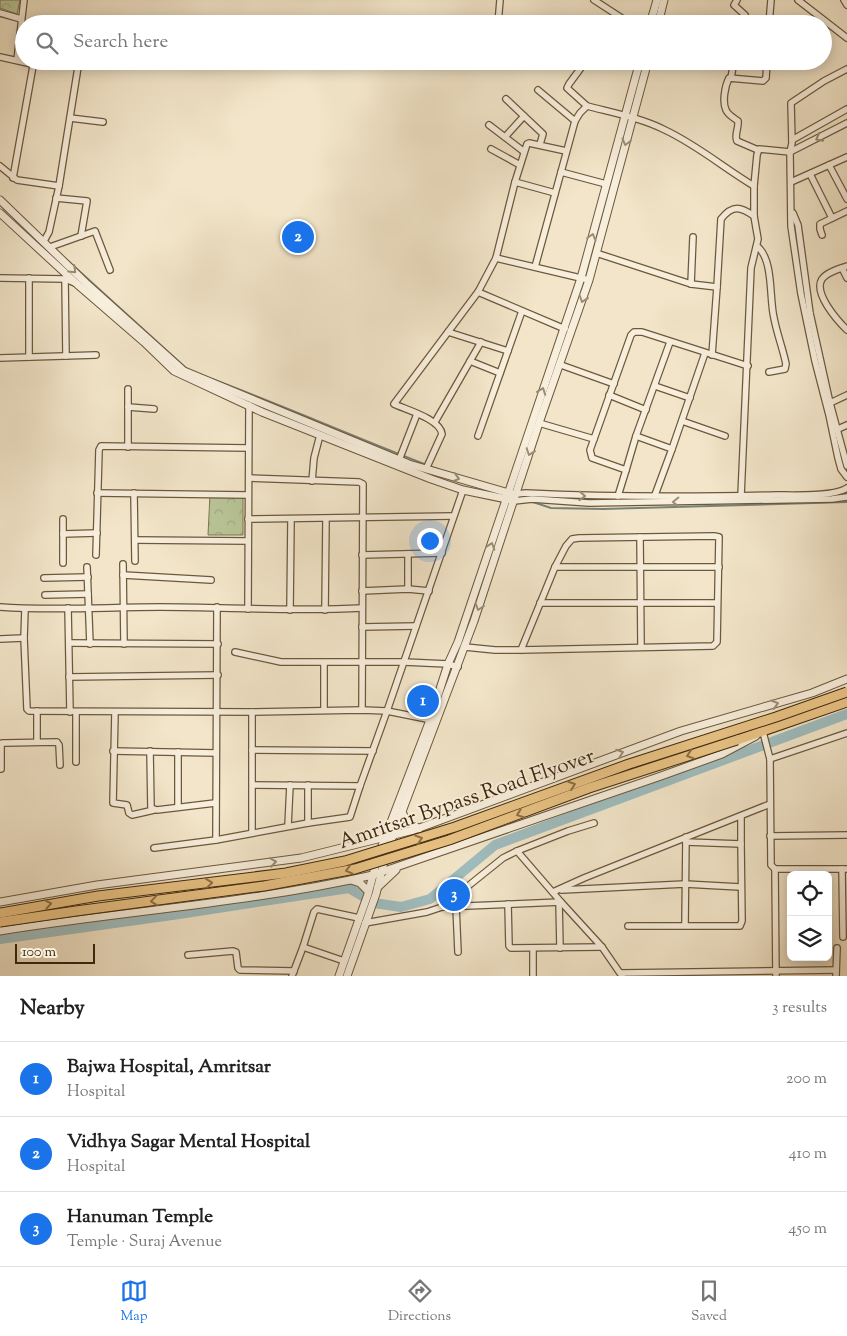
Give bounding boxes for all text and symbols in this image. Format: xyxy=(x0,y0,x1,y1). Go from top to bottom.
search box xyxy=(15,15,832,70)
icon: search xyxy=(33,29,61,57)
text: Search here xyxy=(73,29,168,56)
one-way arrow xyxy=(815,132,824,142)
one-way arrow xyxy=(621,137,631,146)
pin: 2 xyxy=(282,218,314,256)
one-way arrow xyxy=(586,232,597,241)
one-way arrow xyxy=(67,264,76,273)
one-way arrow xyxy=(579,294,589,303)
one-way arrow xyxy=(536,388,546,396)
one-way arrow xyxy=(525,448,535,456)
one-way arrow xyxy=(452,472,460,483)
one-way arrow xyxy=(578,490,586,501)
one-way arrow xyxy=(672,497,680,507)
your location xyxy=(417,528,443,554)
one-way arrow xyxy=(485,542,495,550)
one-way arrow xyxy=(475,602,485,610)
pin: 1 xyxy=(407,682,439,720)
one-way arrow xyxy=(770,699,778,709)
street label: Amritsar Bypass Road Flyover xyxy=(335,742,599,858)
one-way arrow xyxy=(615,749,624,759)
one-way arrow xyxy=(686,749,695,759)
one-way arrow xyxy=(567,780,576,790)
one-way arrow xyxy=(516,808,525,818)
one-way arrow xyxy=(414,835,423,845)
one-way arrow xyxy=(270,857,278,868)
one-way arrow xyxy=(345,864,354,875)
map controls xyxy=(787,871,832,961)
button: locate xyxy=(787,871,832,916)
pin: 3 xyxy=(438,876,470,914)
one-way arrow xyxy=(205,878,213,889)
one-way arrow xyxy=(150,895,158,906)
one-way arrow xyxy=(44,900,52,910)
button: layers xyxy=(787,916,832,961)
scale bar xyxy=(15,941,95,964)
text: 100 m xyxy=(22,943,56,963)
text: Nearby xyxy=(20,994,85,1024)
text: 3 results xyxy=(772,997,827,1020)
text: Bajwa Hospital, Amritsar xyxy=(67,1054,271,1081)
text: 1 xyxy=(33,1068,39,1091)
text: 200 m xyxy=(786,1068,827,1091)
text: Hospital xyxy=(67,1081,125,1104)
text: Vidhya Sagar Mental Hospital xyxy=(67,1129,310,1156)
text: 2 xyxy=(32,1143,40,1166)
text: 410 m xyxy=(789,1143,827,1166)
text: Hospital xyxy=(67,1156,125,1179)
text: Hanuman Temple xyxy=(67,1204,213,1231)
text: 3 xyxy=(33,1218,39,1241)
text: 450 m xyxy=(788,1218,827,1241)
text: Temple · Suraj Avenue xyxy=(67,1231,222,1254)
tab: Map xyxy=(120,1277,148,1327)
tab: Directions xyxy=(388,1277,451,1327)
tab: Saved xyxy=(691,1277,727,1327)

